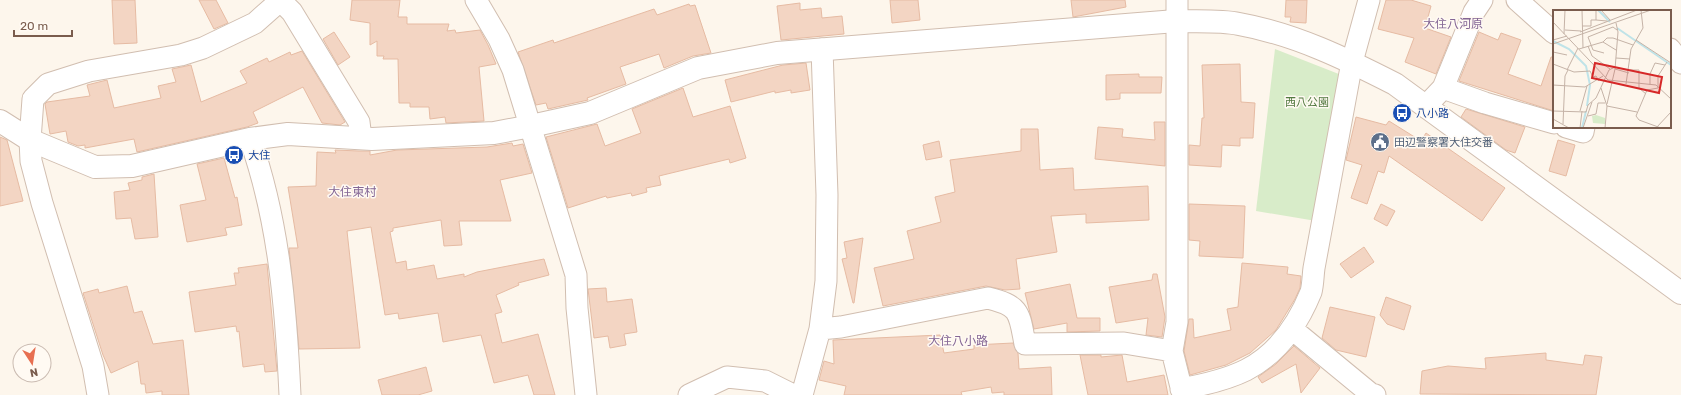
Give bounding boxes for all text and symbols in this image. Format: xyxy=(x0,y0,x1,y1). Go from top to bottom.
inset map xyxy=(1553,10,1671,128)
scale bar xyxy=(14,12,72,38)
district label: 大住八河原 xyxy=(1423,17,1483,31)
text: 20 m xyxy=(20,19,48,33)
park label: 西八公園 xyxy=(1285,96,1329,109)
bus stop icon: 八小路 xyxy=(1391,102,1413,124)
place label: 八小路 xyxy=(1416,107,1449,120)
public building icon: 田辺警察署大住交番 xyxy=(1369,131,1391,153)
place label: 田辺警察署大住交番 xyxy=(1394,136,1493,149)
bus stop icon: 大住 xyxy=(223,144,245,166)
place label: 大住 xyxy=(248,149,270,162)
district label: 大住東村 xyxy=(328,185,377,199)
district label: 大住八小路 xyxy=(928,334,988,348)
north arrow xyxy=(12,343,52,383)
text: N xyxy=(29,365,39,379)

